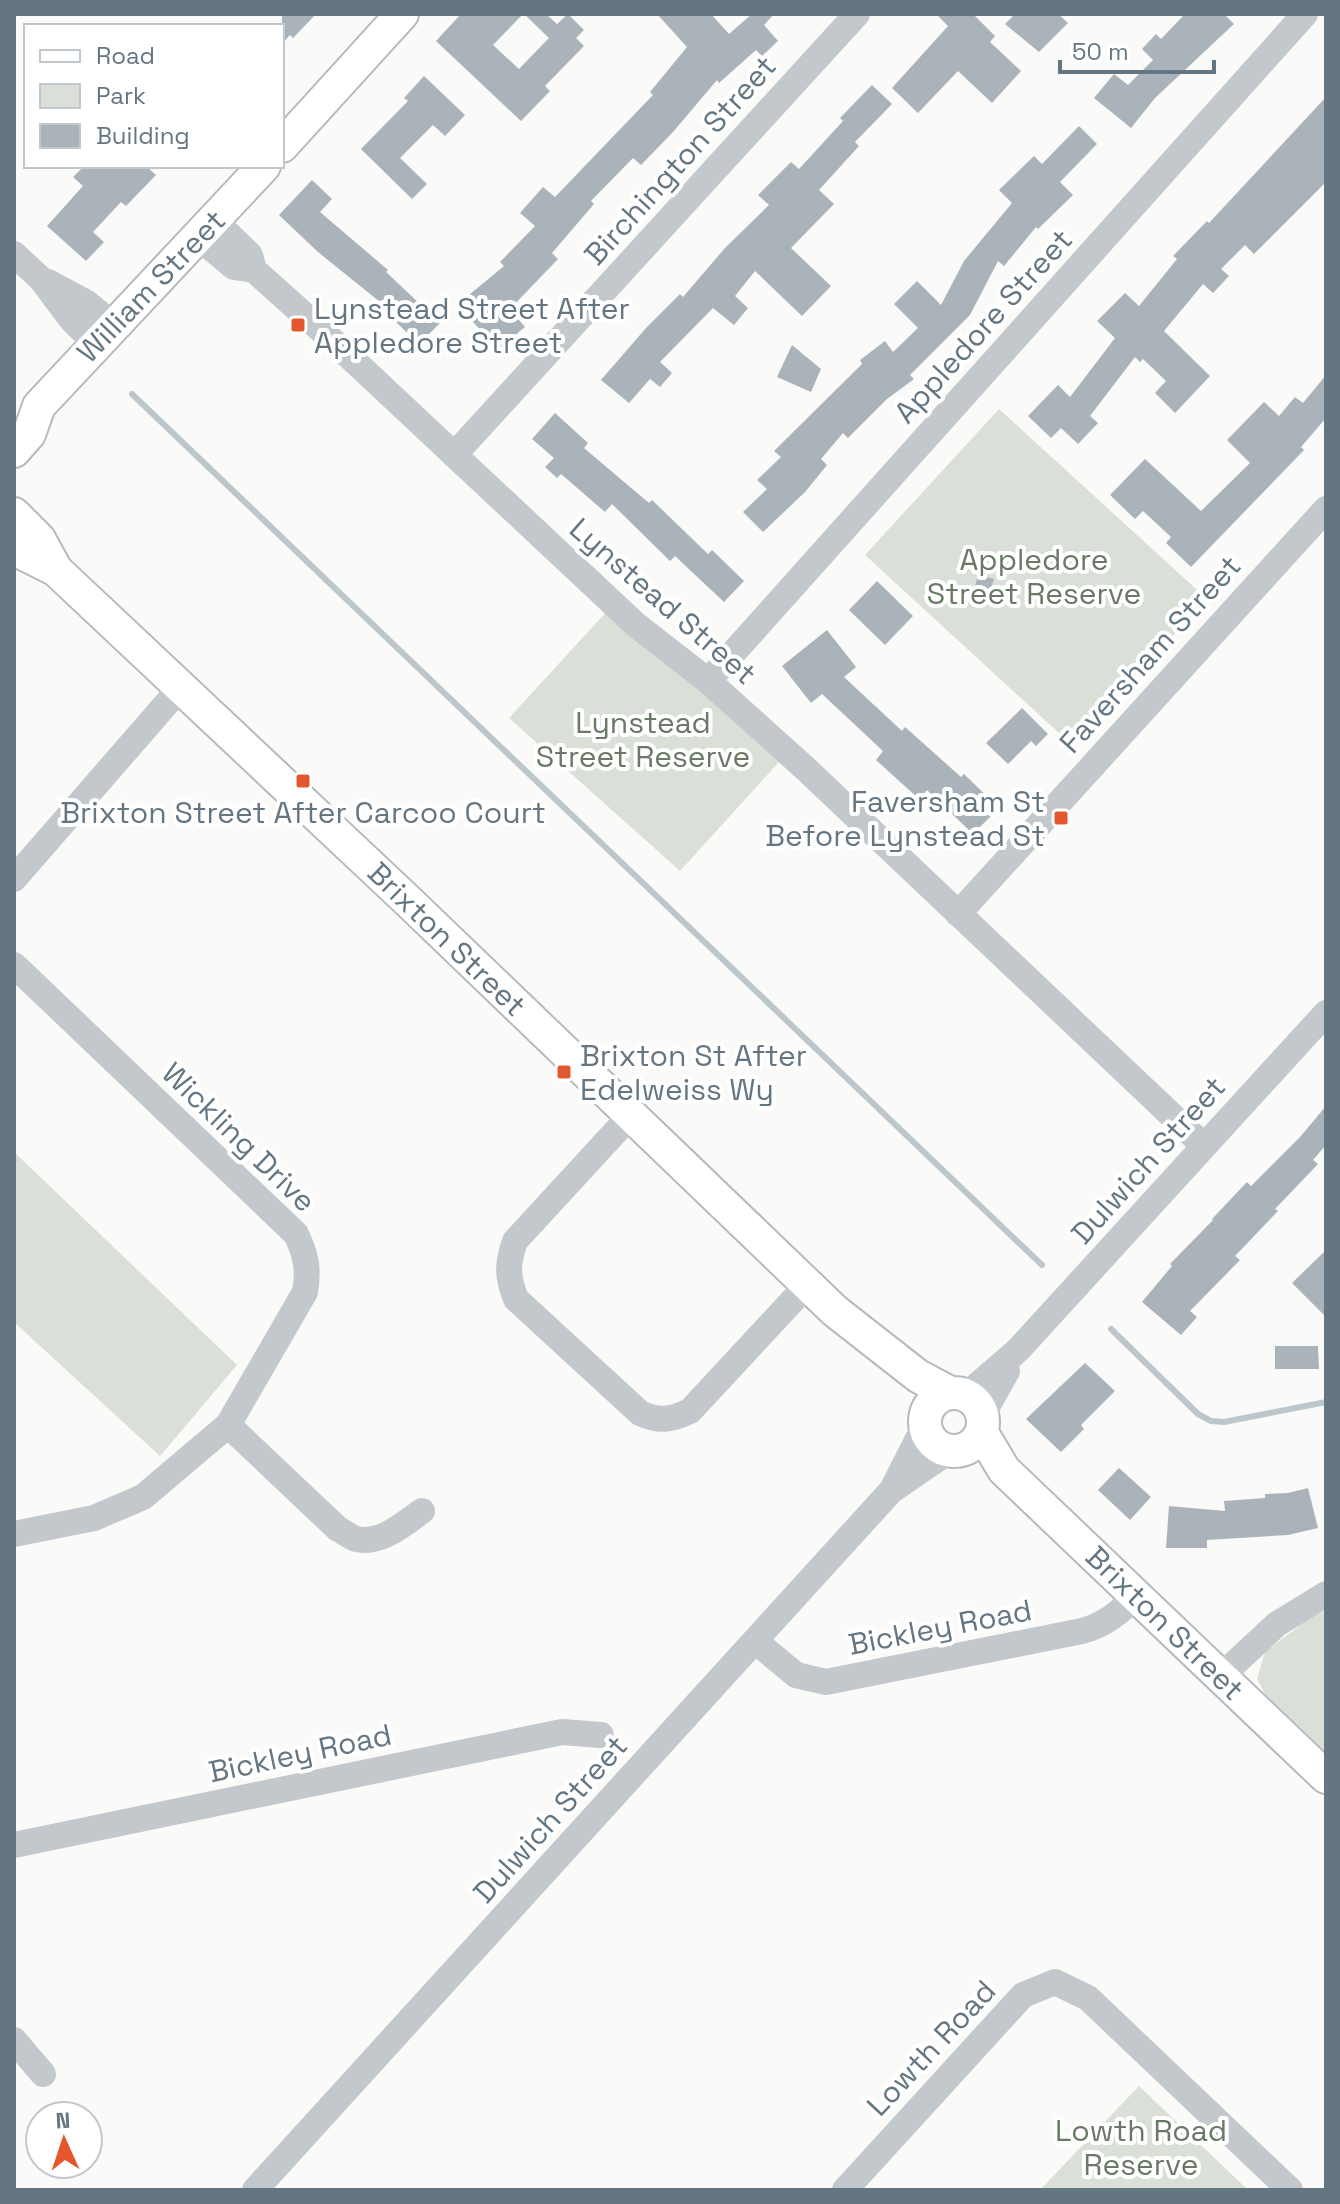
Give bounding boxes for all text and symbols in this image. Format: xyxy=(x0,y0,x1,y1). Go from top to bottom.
legend xyxy=(24,24,284,168)
scale bar xyxy=(1060,24,1214,74)
text: 50 m xyxy=(1072,36,1129,67)
text: Road xyxy=(96,40,155,71)
street label: Birchington Street xyxy=(576,47,784,273)
text: Park xyxy=(96,80,146,111)
text: Building xyxy=(96,120,190,151)
street label: William Street xyxy=(68,201,234,371)
street label: Appledore Street xyxy=(885,221,1081,431)
place label: Lynstead Street After Appledore Street xyxy=(314,289,630,362)
marker: Lynstead Street After Appledore Street xyxy=(289,316,307,334)
street label: Lynstead Street xyxy=(562,509,764,693)
park label: Appledore Street Reserve xyxy=(927,540,1141,613)
street label: Faversham Street xyxy=(1051,547,1249,761)
park label: Lynstead Street Reserve xyxy=(536,703,750,776)
marker: Brixton Street After Carcoo Court xyxy=(294,772,312,790)
place label: Faversham St Before Lynstead St xyxy=(765,782,1045,855)
place label: Brixton Street After Carcoo Court xyxy=(60,793,546,832)
marker: Faversham St Before Lynstead St xyxy=(1052,809,1070,827)
street label: Brixton Street xyxy=(359,853,535,1025)
place label: Brixton St After Edelweiss Wy xyxy=(580,1036,807,1109)
street label: Wickling Drive xyxy=(154,1054,324,1220)
marker: Brixton St After Edelweiss Wy xyxy=(555,1063,573,1081)
street label: Dulwich Street xyxy=(1062,1068,1234,1252)
street label: Brixton Street xyxy=(1077,1537,1253,1709)
street label: Bickley Road xyxy=(845,1590,1035,1664)
street label: Bickley Road xyxy=(205,1715,395,1791)
street label: Dulwich Street xyxy=(464,1727,636,1911)
street label: Lowth Road xyxy=(858,1972,1004,2124)
north arrow xyxy=(24,2100,104,2180)
text: N xyxy=(55,2106,71,2134)
park label: Lowth Road Reserve xyxy=(1055,2111,1227,2184)

